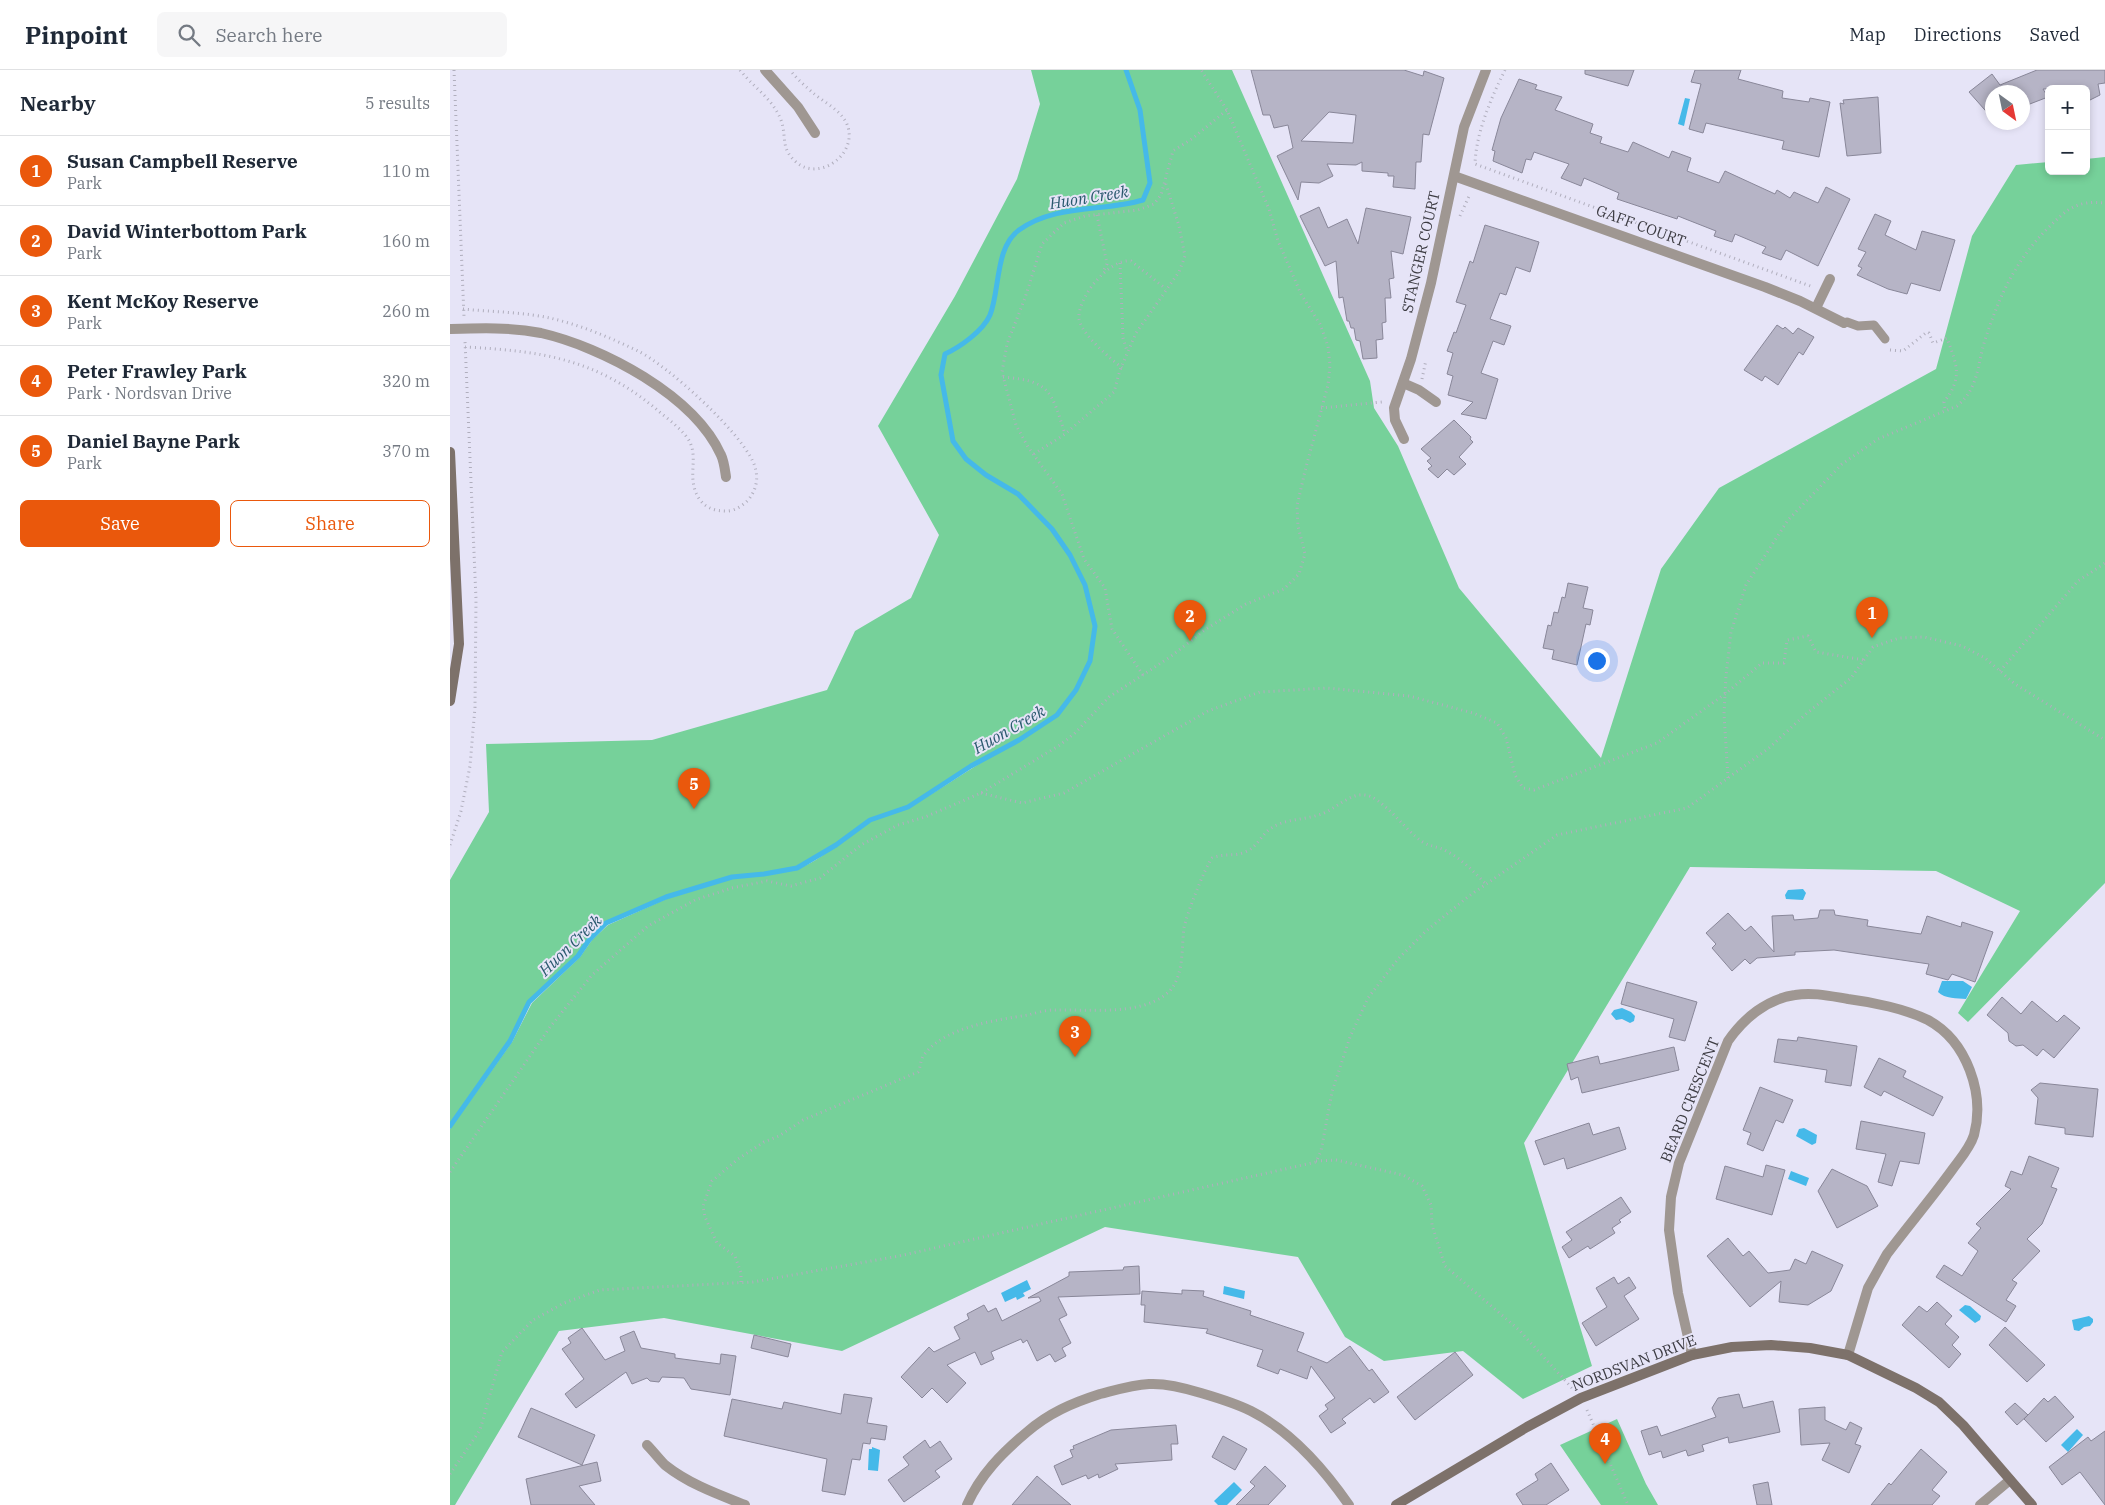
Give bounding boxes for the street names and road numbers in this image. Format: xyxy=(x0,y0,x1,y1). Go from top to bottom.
street label: STANGER COURT xyxy=(1397,189,1444,315)
street label: GAFF COURT xyxy=(1594,201,1689,251)
street label: BEARD CRESCENT xyxy=(1656,1034,1723,1165)
street label: NORDSVAN DRIVE xyxy=(1569,1330,1699,1395)

